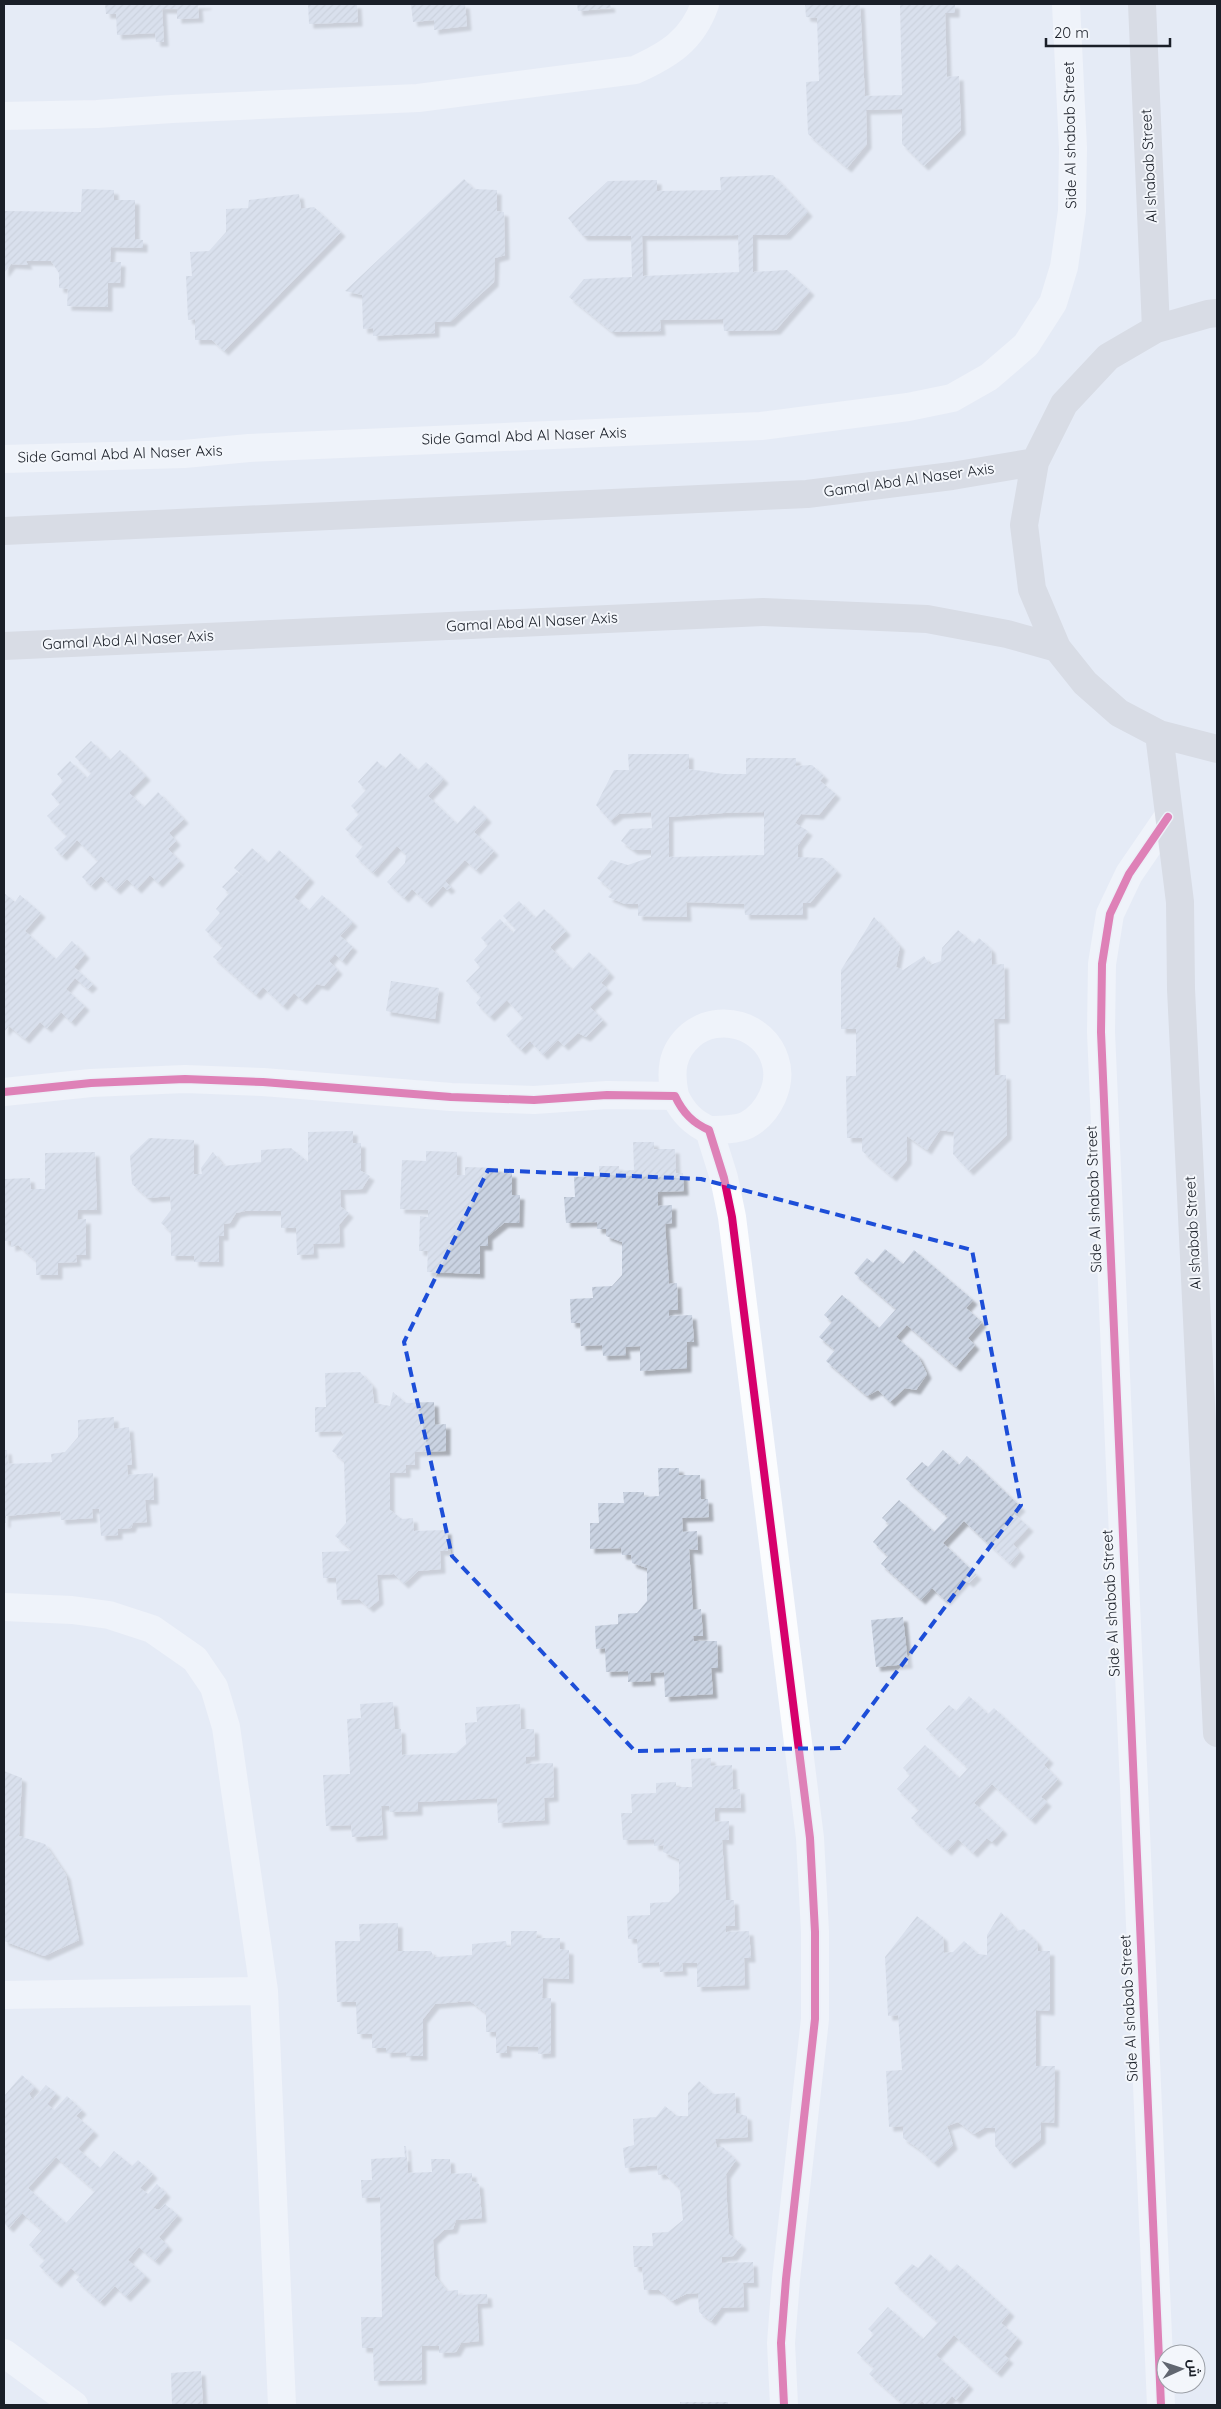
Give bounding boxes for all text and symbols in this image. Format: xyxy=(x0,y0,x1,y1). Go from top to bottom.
scale bar xyxy=(1046,15,1170,47)
text: 20 m xyxy=(1054,23,1089,42)
street label: Side Al shabab Street xyxy=(1059,61,1080,209)
street label: Al shabab Street xyxy=(1136,108,1161,224)
street label: Side Gamal Abd Al Naser Axis xyxy=(421,422,627,449)
street label: Side Gamal Abd Al Naser Axis xyxy=(17,440,223,467)
street label: Gamal Abd Al Naser Axis xyxy=(823,458,995,501)
street label: Gamal Abd Al Naser Axis xyxy=(446,608,618,635)
street label: Gamal Abd Al Naser Axis xyxy=(42,626,214,653)
street label: Side Al shabab Street xyxy=(1081,1125,1106,1273)
street label: Al shabab Street xyxy=(1180,1175,1205,1291)
street label: Side Al shabab Street xyxy=(1097,1529,1124,1677)
street label: Side Al shabab Street xyxy=(1115,1934,1142,2082)
north arrow xyxy=(1156,2344,1206,2394)
text: ش xyxy=(1185,2359,1203,2378)

